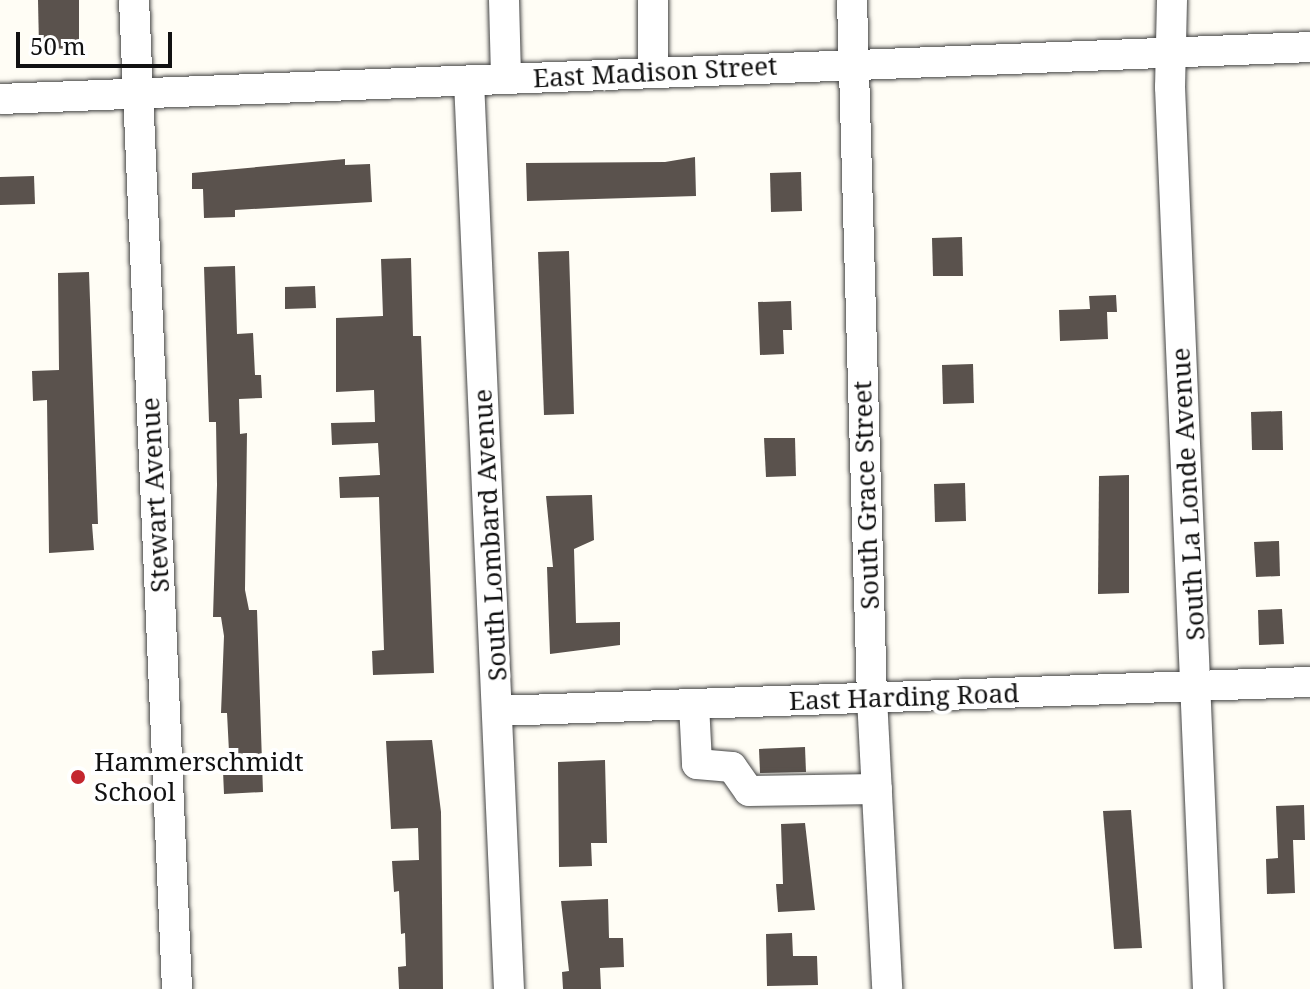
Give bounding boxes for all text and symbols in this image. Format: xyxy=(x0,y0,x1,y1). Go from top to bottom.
scale bar xyxy=(20,16,176,66)
text: 50 m xyxy=(30,29,86,62)
street label: East Madison Street xyxy=(532,50,778,94)
street label: South La Londe Avenue xyxy=(1165,347,1211,641)
street label: South Grace Street xyxy=(846,380,886,610)
street label: South Lombard Avenue xyxy=(467,388,513,682)
street label: Stewart Avenue xyxy=(134,397,176,593)
street label: East Harding Road xyxy=(788,677,1020,717)
place label: Hammerschmidt School xyxy=(94,746,304,808)
marker: Hammerschmidt School xyxy=(69,768,87,786)

